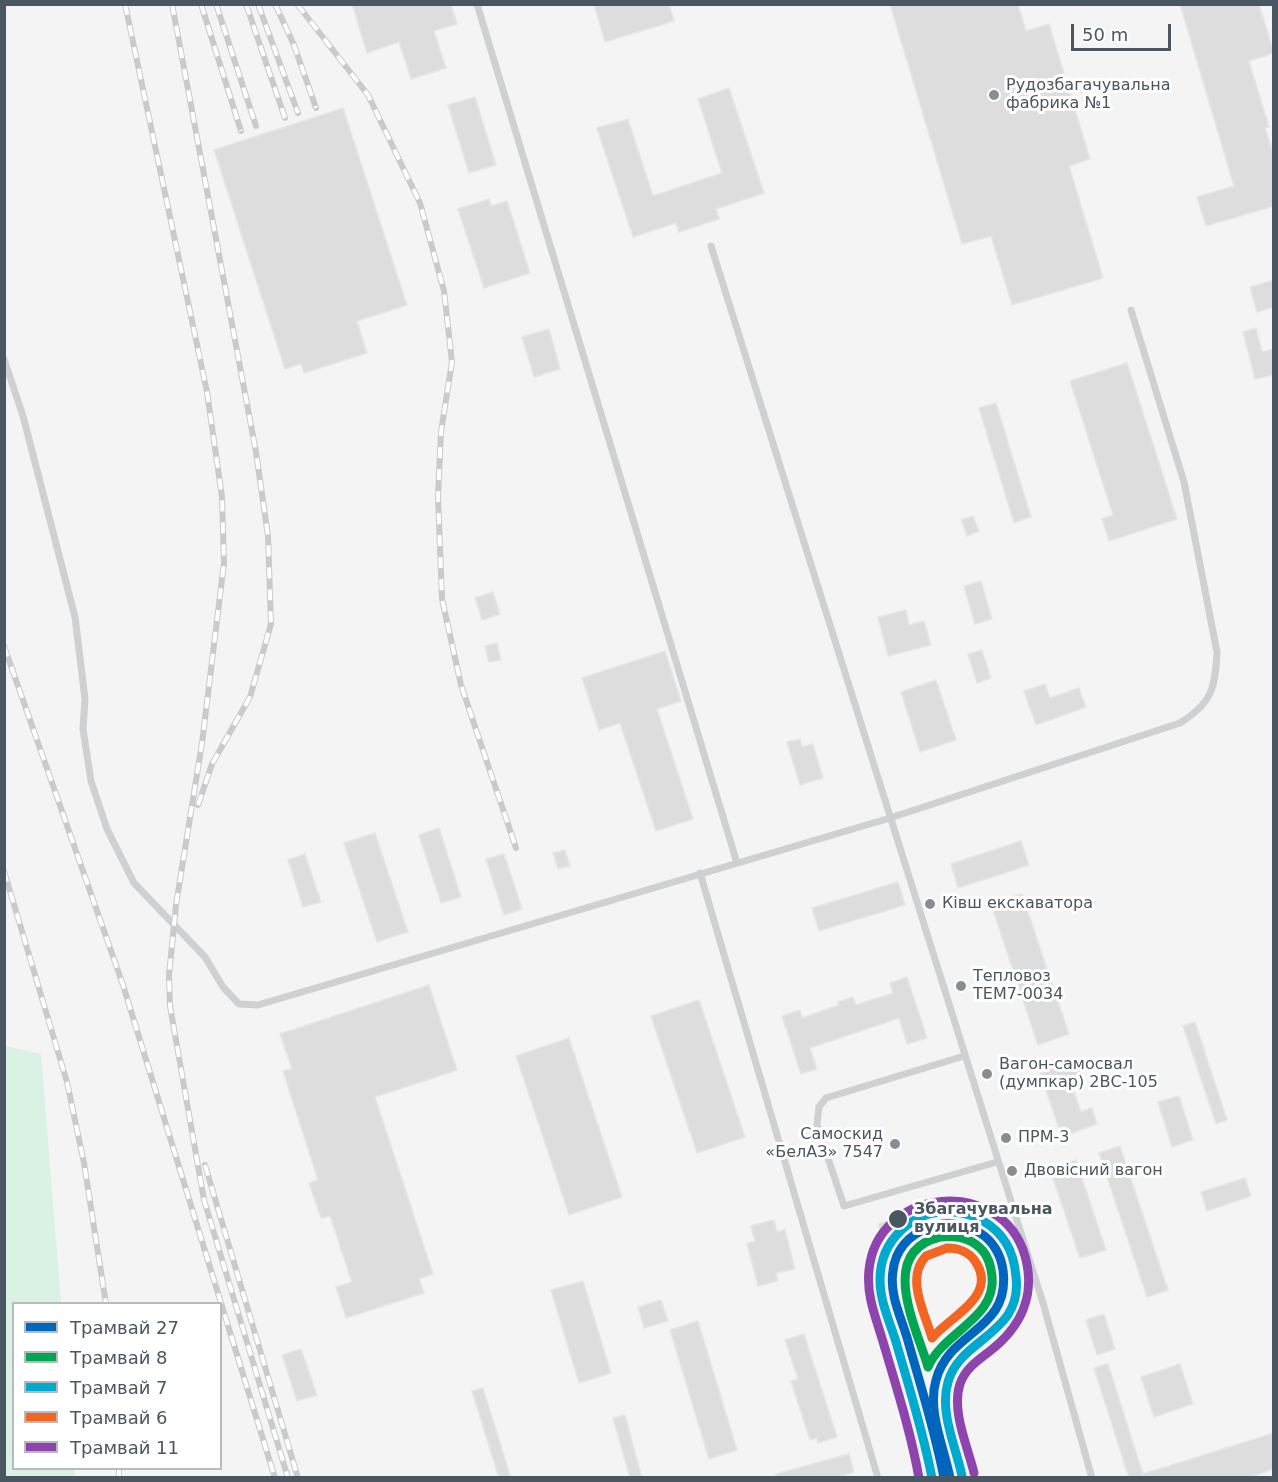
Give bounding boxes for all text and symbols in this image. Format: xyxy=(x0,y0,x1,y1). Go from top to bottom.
scale bar xyxy=(1074,12,1174,50)
text: 50 m xyxy=(1082,24,1128,45)
place label: Рудозбагачувальна фабрика №1 xyxy=(1006,76,1170,114)
marker: Рудозбагачувальна фабрика №1 xyxy=(987,88,1001,102)
place label: Ківш екскаватора xyxy=(942,894,1093,914)
marker: Ківш екскаватора xyxy=(923,897,937,911)
place label: Тепловоз ТЕМ7-0034 xyxy=(973,967,1063,1005)
marker: Тепловоз ТЕМ7-0034 xyxy=(954,979,968,993)
place label: Вагон-самосвал (думпкар) 2ВС-105 xyxy=(999,1055,1158,1093)
marker: Вагон-самосвал (думпкар) 2ВС-105 xyxy=(980,1067,994,1081)
place label: Самоскид «БелАЗ» 7547 xyxy=(765,1125,883,1163)
place label: ПРМ-3 xyxy=(1018,1128,1069,1148)
marker: ПРМ-3 xyxy=(999,1131,1013,1145)
marker: Самоскид «БелАЗ» 7547 xyxy=(888,1137,902,1151)
place label: Двовісний вагон xyxy=(1024,1161,1163,1181)
marker: Двовісний вагон xyxy=(1005,1164,1019,1178)
place label: Збагачувальна вулиця xyxy=(914,1200,1053,1238)
marker: Збагачувальна вулиця xyxy=(887,1208,909,1230)
legend xyxy=(12,1302,222,1470)
text: Трамвай 27 xyxy=(70,1317,179,1338)
text: Трамвай 8 xyxy=(70,1347,168,1368)
text: Трамвай 7 xyxy=(70,1377,168,1398)
text: Трамвай 6 xyxy=(70,1407,168,1428)
text: Трамвай 11 xyxy=(70,1437,179,1458)

